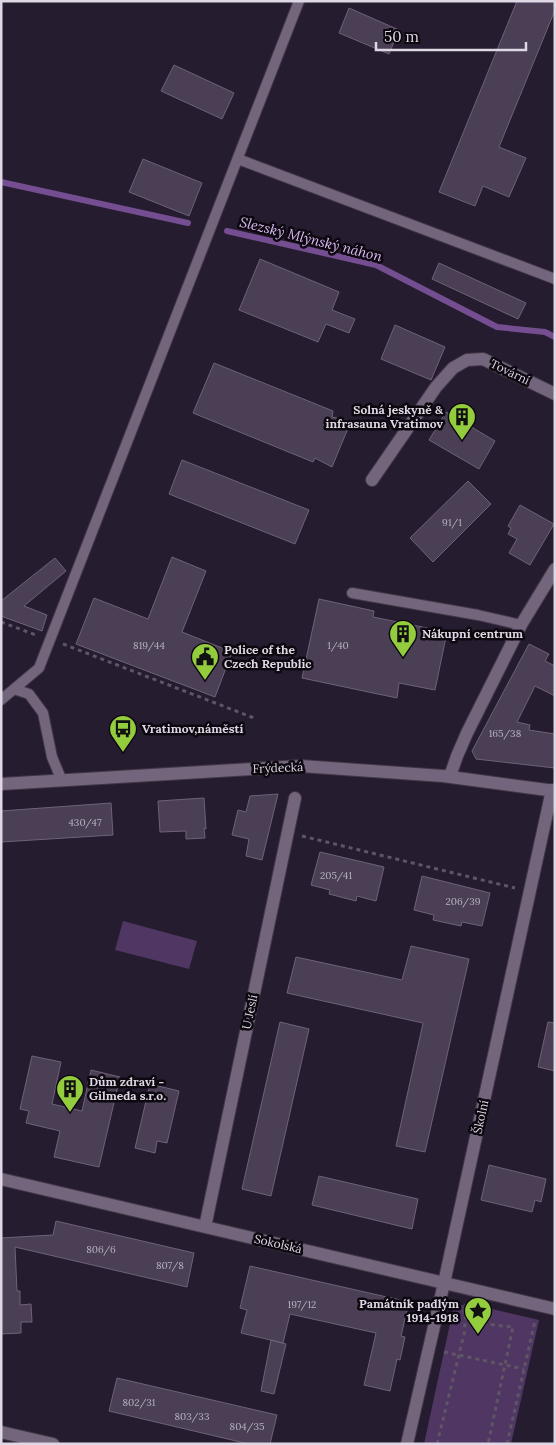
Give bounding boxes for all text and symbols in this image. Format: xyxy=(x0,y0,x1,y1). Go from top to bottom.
scale bar xyxy=(376,20,526,52)
text: 50 m xyxy=(384,27,419,46)
water label: Slezský Mlýnský náhon xyxy=(238,213,385,266)
street label: Tovární xyxy=(488,356,532,388)
place label: Solná jeskyně & infrasauna Vratimov xyxy=(326,402,444,431)
building icon: Solná jeskyně & infrasauna Vratimov xyxy=(447,402,477,441)
house number: 91/1 xyxy=(442,516,462,529)
building icon: Nákupní centrum xyxy=(388,619,418,658)
place label: Nákupní centrum xyxy=(422,626,523,641)
house number: 819/44 xyxy=(133,639,166,652)
house number: 1/40 xyxy=(327,639,349,652)
public building icon: Police of the Czech Republic xyxy=(190,642,220,681)
place label: Police of the Czech Republic xyxy=(224,642,312,671)
bus stop icon: Vratimov,náměstí xyxy=(108,714,138,753)
place label: Vratimov,náměstí xyxy=(142,721,244,736)
house number: 165/38 xyxy=(489,727,522,740)
street label: Frýdecká xyxy=(252,759,304,776)
house number: 430/47 xyxy=(68,816,102,829)
house number: 205/41 xyxy=(320,869,352,882)
house number: 206/39 xyxy=(445,895,481,908)
street label: U Jeslí xyxy=(239,993,261,1031)
building icon: Dům zdraví - Gilmeda s.r.o. xyxy=(55,1074,85,1113)
place label: Dům zdraví - Gilmeda s.r.o. xyxy=(89,1074,166,1103)
street label: Školní xyxy=(470,1099,491,1135)
street label: Sokolská xyxy=(253,1231,304,1256)
house number: 806/6 xyxy=(86,1243,116,1256)
house number: 807/8 xyxy=(156,1259,184,1272)
place label: Památník padlým 1914-1918 xyxy=(359,1296,459,1325)
place icon: Památník padlým 1914-1918 xyxy=(463,1296,493,1335)
house number: 197/12 xyxy=(288,1298,316,1311)
house number: 802/31 xyxy=(122,1396,156,1409)
house number: 803/33 xyxy=(174,1410,210,1423)
house number: 804/35 xyxy=(230,1420,264,1433)

